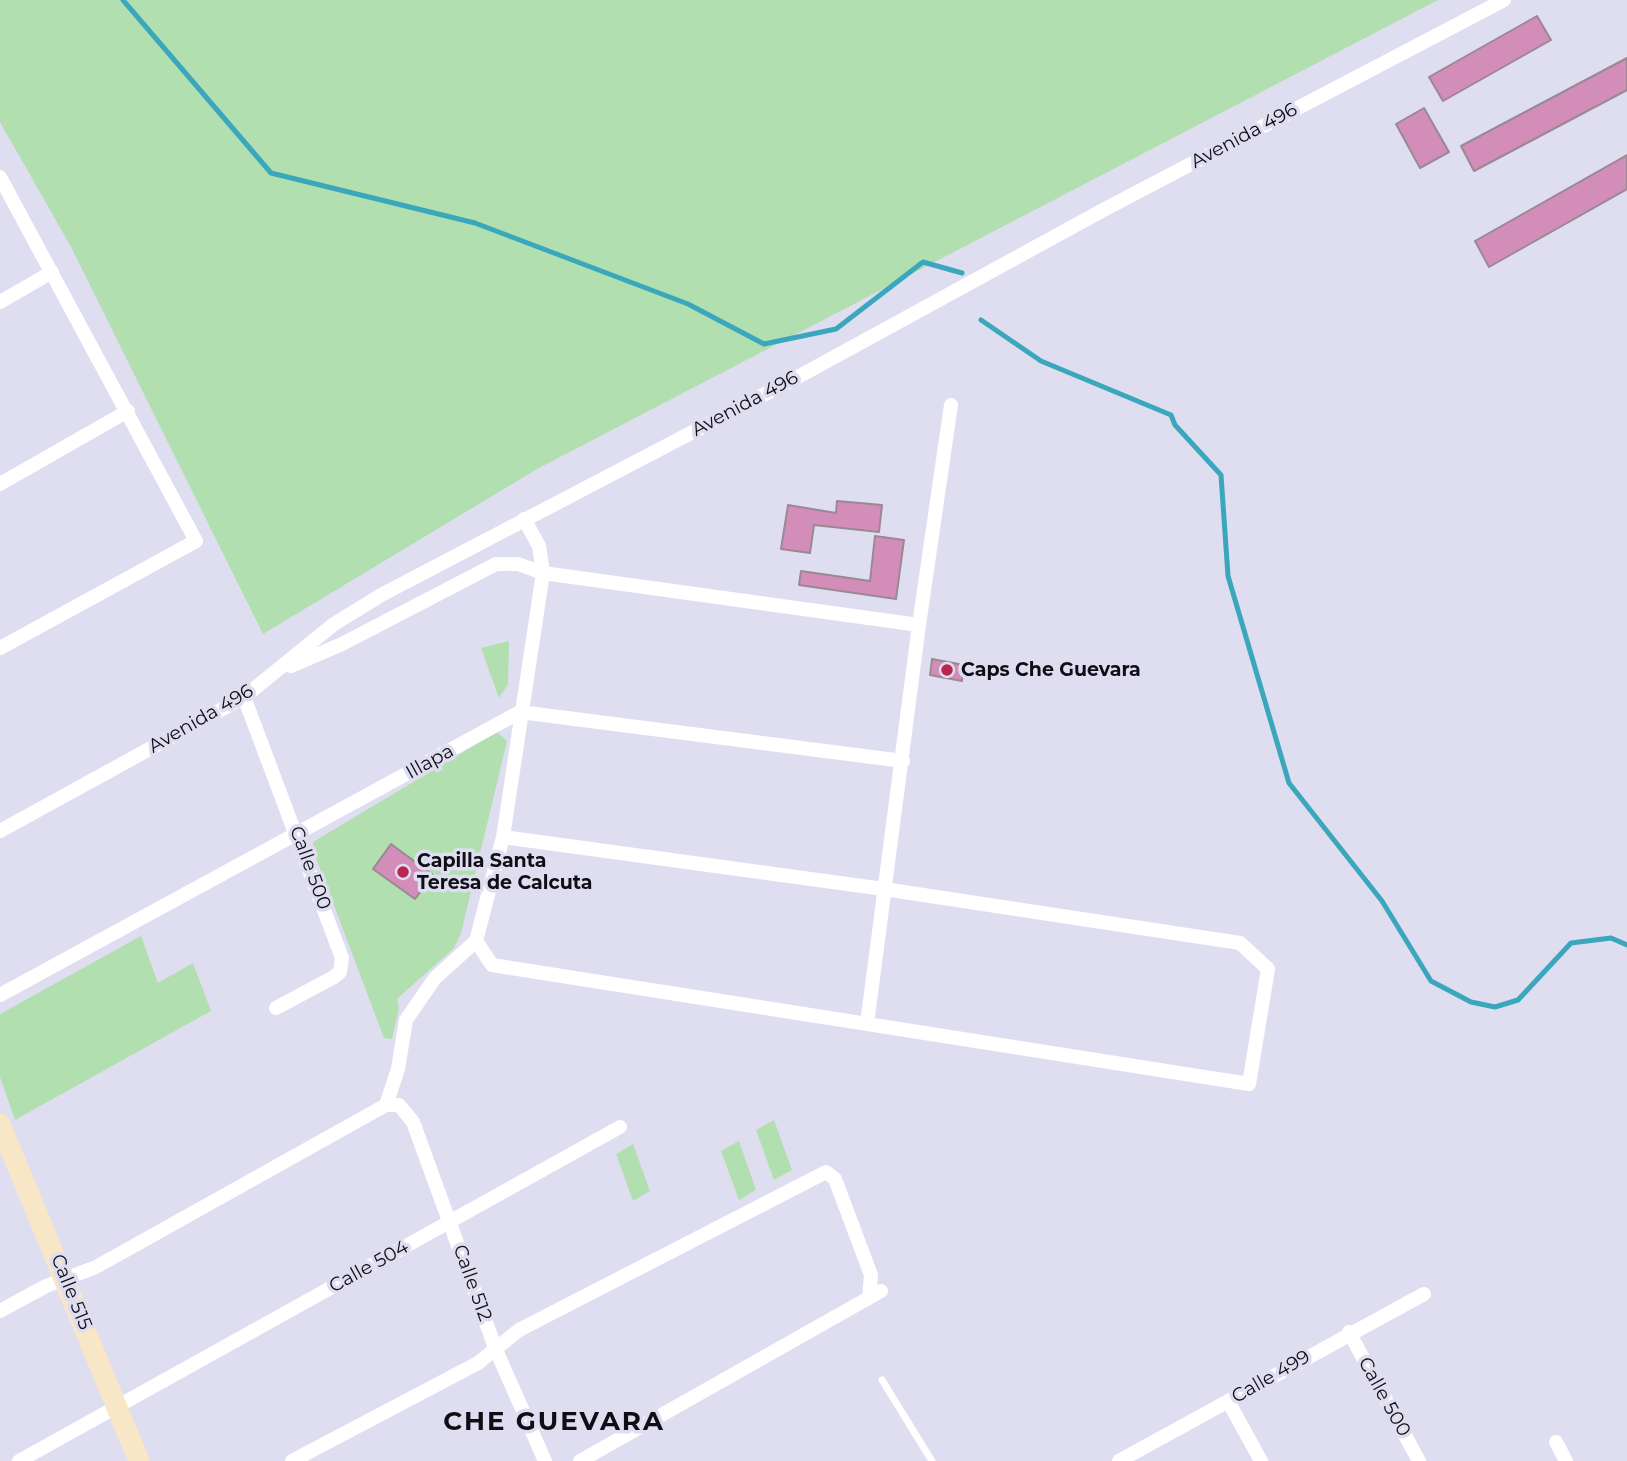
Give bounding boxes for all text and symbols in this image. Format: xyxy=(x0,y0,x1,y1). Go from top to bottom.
street label: Avenida 496 xyxy=(1187,98,1301,174)
street label: Avenida 496 xyxy=(688,366,802,442)
place label: Caps Che Guevara xyxy=(961,659,1141,681)
marker: Caps Che Guevara xyxy=(939,662,955,678)
street label: Avenida 496 xyxy=(145,680,257,758)
street label: Illapa xyxy=(402,740,458,784)
street label: Calle 500 xyxy=(284,823,336,913)
place label: Capilla Santa Teresa de Calcuta xyxy=(417,850,592,894)
marker: Capilla Santa Teresa de Calcuta xyxy=(395,864,411,880)
street label: Calle 504 xyxy=(325,1236,413,1298)
street label: Calle 512 xyxy=(448,1242,496,1324)
street label: Calle 515 xyxy=(46,1251,96,1333)
street label: Calle 499 xyxy=(1228,1345,1314,1409)
street label: Calle 500 xyxy=(1353,1353,1415,1441)
district label: CHE GUEVARA xyxy=(445,1406,663,1438)

